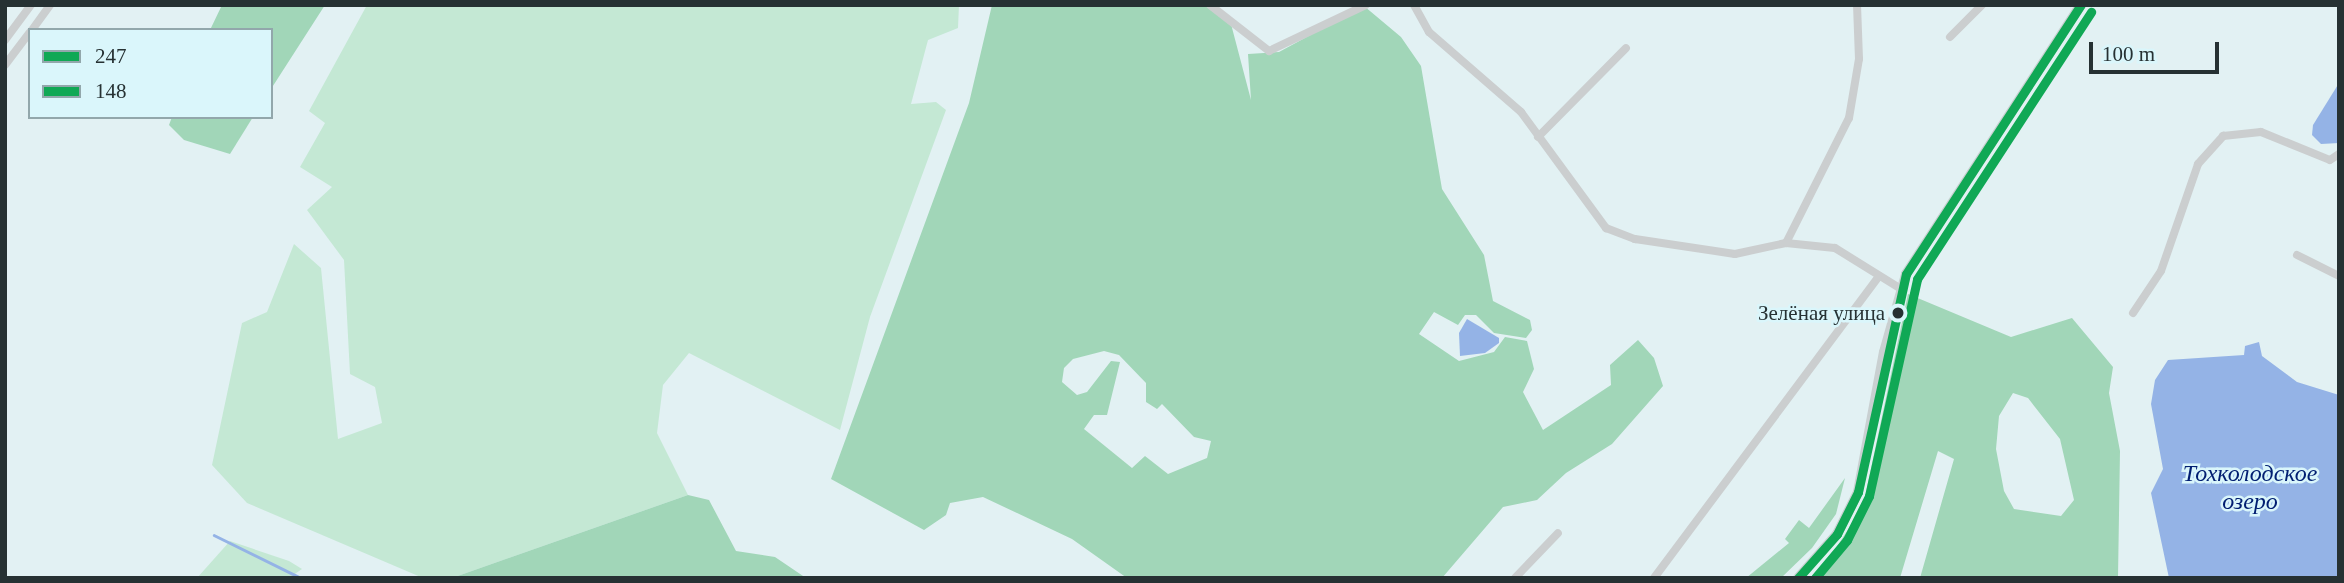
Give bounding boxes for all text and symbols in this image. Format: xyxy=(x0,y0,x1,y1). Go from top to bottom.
legend xyxy=(28,28,273,119)
scale bar xyxy=(2092,28,2222,72)
text: 100 m xyxy=(2102,42,2155,66)
text: 247 xyxy=(95,44,127,68)
text: 148 xyxy=(95,79,127,103)
place label: Зелёная улица xyxy=(1758,300,1885,326)
marker: Зелёная улица xyxy=(1891,306,1905,320)
water label: Тохколодское озеро xyxy=(2183,460,2317,516)

